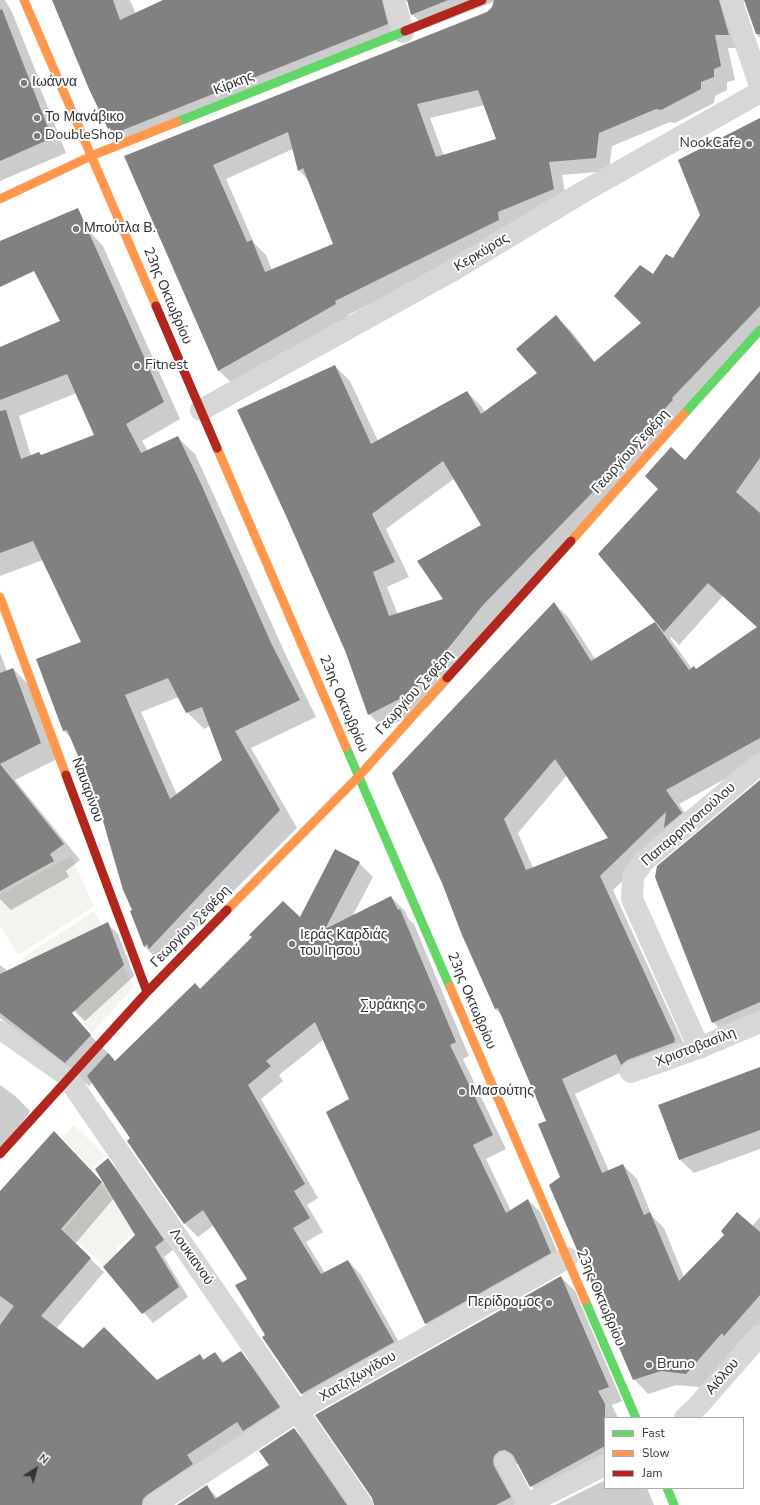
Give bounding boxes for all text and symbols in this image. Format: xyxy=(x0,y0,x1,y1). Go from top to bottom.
street label: Κίρκης xyxy=(211,68,257,100)
place label: Ιωάννα xyxy=(32,75,77,91)
marker: Ιωάννα xyxy=(19,78,29,88)
place label: Το Μανάβικο xyxy=(45,110,124,126)
marker: Το Μανάβικο xyxy=(32,113,42,123)
place label: DoubleShop xyxy=(45,128,123,144)
marker: DoubleShop xyxy=(32,131,42,141)
place label: NookCafe xyxy=(680,136,741,152)
marker: NookCafe xyxy=(744,139,754,149)
place label: Μπούτλα Β. xyxy=(84,221,156,237)
marker: Μπούτλα Β. xyxy=(71,224,81,234)
street label: Κερκύρας xyxy=(452,230,512,276)
street label: 23ης Οκτωβρίου xyxy=(139,245,195,347)
place label: Fitnest xyxy=(145,358,188,374)
marker: Fitnest xyxy=(132,361,142,371)
street label: Γεωργίου Σεφέρη xyxy=(589,406,673,498)
street label: Γεωργίου Σεφέρη xyxy=(373,647,457,739)
street label: 23ης Οκτωβρίου xyxy=(315,653,371,755)
street label: Ναυαρίνου xyxy=(68,755,106,825)
street label: Παπαρρηγοπούλου xyxy=(639,780,739,870)
street label: Γεωργίου Σεφέρη xyxy=(148,882,234,972)
place label: Ιεράς Καρδιάς του Ιησού xyxy=(300,928,388,960)
marker: Ιεράς Καρδιάς του Ιησού xyxy=(287,939,297,949)
street label: 23ης Οκτωβρίου xyxy=(443,950,499,1052)
place label: Συράκης xyxy=(360,998,414,1014)
marker: Συράκης xyxy=(417,1001,427,1011)
street label: Χριστοβασίλη xyxy=(653,1025,739,1071)
place label: Μασούτης xyxy=(470,1084,534,1100)
marker: Μασούτης xyxy=(457,1087,467,1097)
street label: Λουκιανού xyxy=(165,1225,217,1289)
street label: 23ης Οκτωβρίου xyxy=(572,1247,628,1349)
place label: Περίδρομος xyxy=(468,1295,541,1311)
marker: Περίδρομος xyxy=(544,1298,554,1308)
street label: Χατζηζωγίδου xyxy=(317,1348,399,1406)
street label: Αιόλου xyxy=(703,1356,743,1398)
place label: Bruno xyxy=(657,1357,695,1373)
marker: Bruno xyxy=(644,1360,654,1370)
legend xyxy=(604,1417,744,1489)
text: Fast xyxy=(642,1425,665,1441)
text: Slow xyxy=(642,1445,670,1461)
north arrow xyxy=(16,1449,56,1489)
text: N xyxy=(36,1451,51,1467)
text: Jam xyxy=(642,1465,663,1481)

